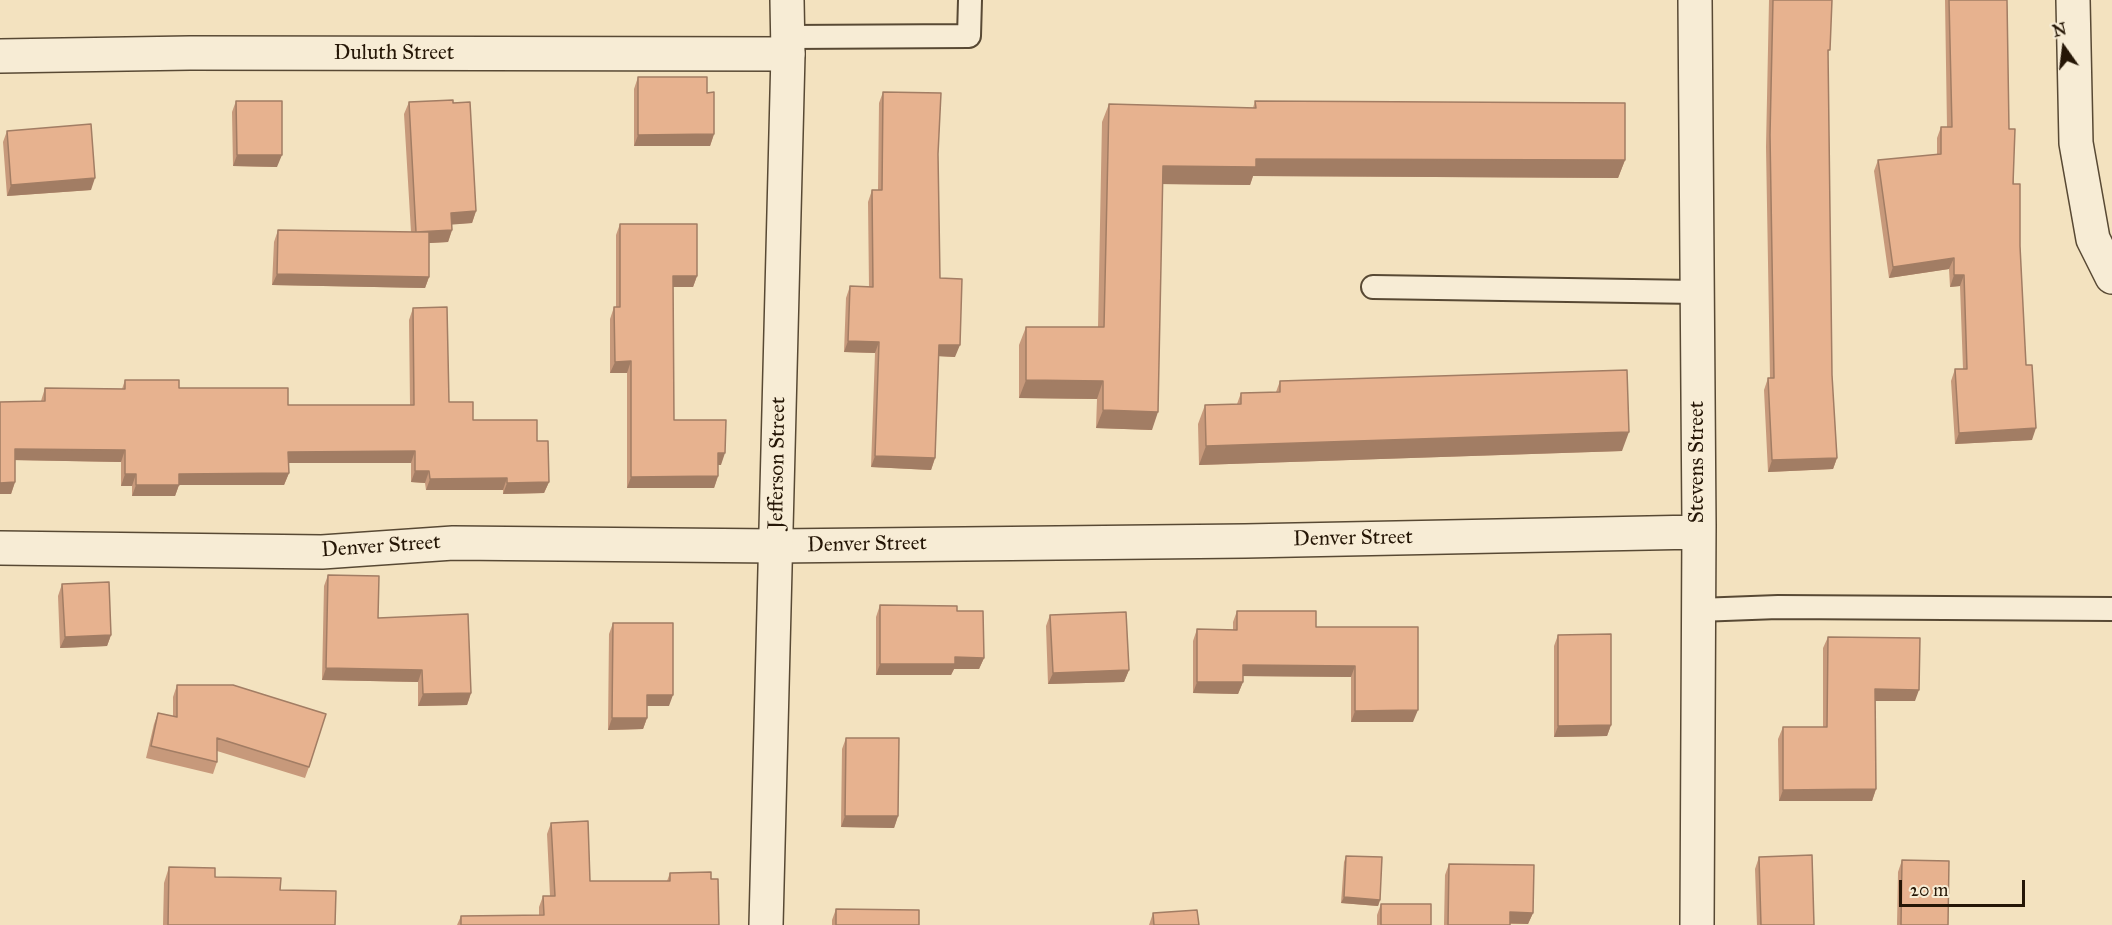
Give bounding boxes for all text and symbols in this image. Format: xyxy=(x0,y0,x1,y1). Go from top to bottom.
north arrow xyxy=(2034,18,2094,78)
text: N xyxy=(2051,19,2068,41)
street label: Duluth Street xyxy=(334,41,454,67)
street label: Jefferson Street xyxy=(764,397,792,529)
street label: Stevens Street xyxy=(1685,401,1711,523)
street label: Denver Street xyxy=(1293,525,1413,553)
street label: Denver Street xyxy=(321,530,441,564)
street label: Denver Street xyxy=(807,531,927,559)
scale bar xyxy=(1902,868,2028,906)
text: 20 m xyxy=(1910,879,1948,901)

